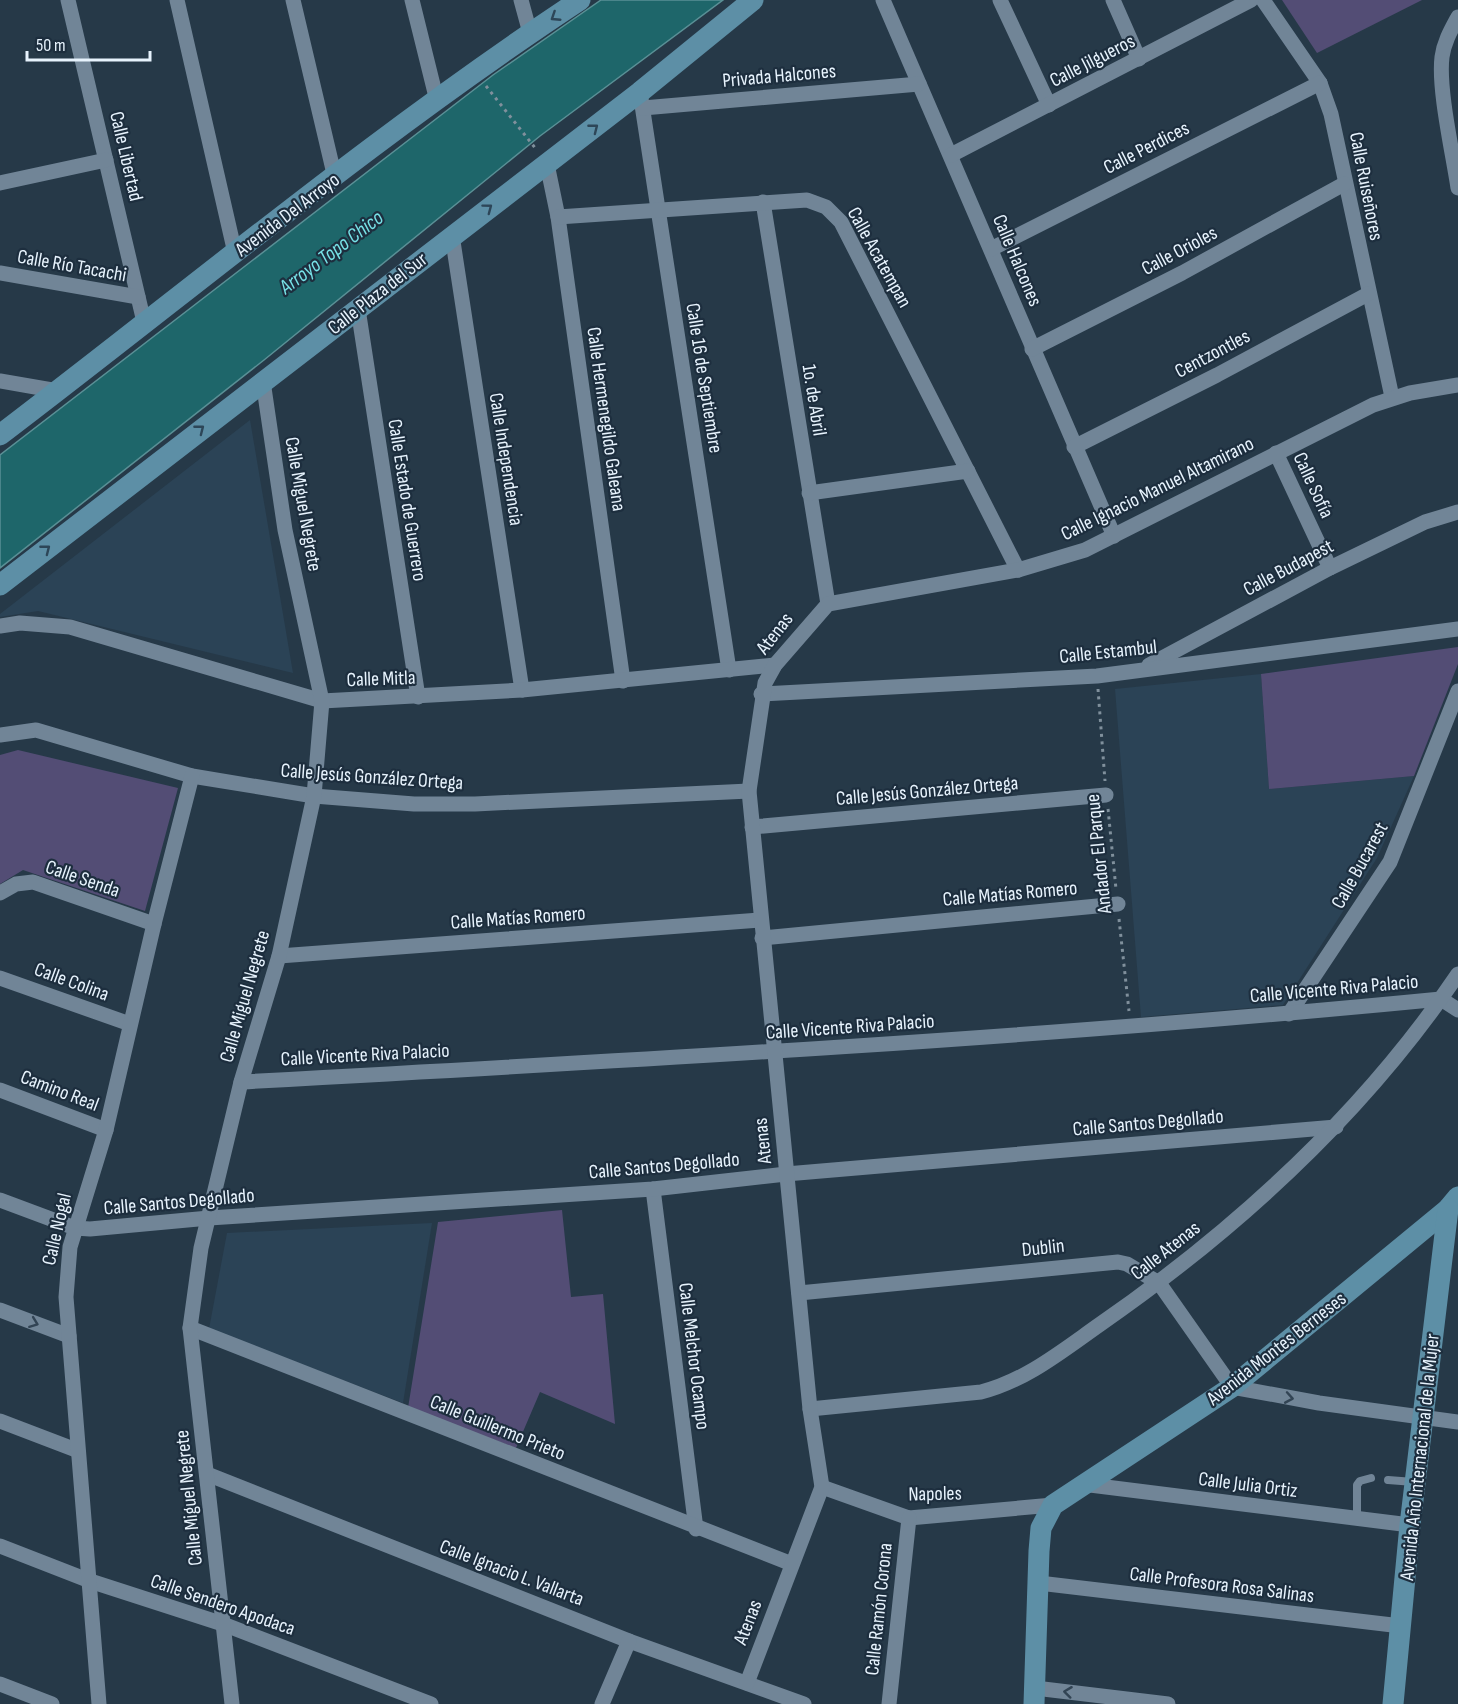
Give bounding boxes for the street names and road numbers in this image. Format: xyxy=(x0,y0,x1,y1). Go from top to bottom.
street label: Calle Jilgueros xyxy=(1046,29,1139,93)
street label: Privada Halcones xyxy=(721,59,837,93)
street label: Calle Libertad xyxy=(104,109,148,203)
street label: Calle Perdices xyxy=(1100,116,1193,180)
street label: Calle Ruiseñores xyxy=(1344,130,1388,242)
street label: Avenida Del Arroyo xyxy=(230,168,344,262)
street label: Calle Acatempan xyxy=(842,203,917,312)
street label: Calle Halcones xyxy=(987,211,1047,310)
street label: Calle Orioles xyxy=(1138,221,1221,281)
street label: Calle Río Tacachi xyxy=(15,245,128,287)
street label: Calle Plaza del Sur xyxy=(323,247,432,340)
street label: Calle 16 de Septiembre xyxy=(680,301,728,455)
street label: Centzontles xyxy=(1171,324,1254,384)
street label: Calle Hermenegildo Galeana xyxy=(581,326,631,513)
street label: 1o. de Abril xyxy=(797,363,831,438)
street label: Calle Independencia xyxy=(484,391,528,527)
street label: Calle Estado de Guerrero xyxy=(382,418,432,583)
street label: Calle Ignacio Manuel Altamirano xyxy=(1057,432,1258,546)
street label: Calle Miguel Negrete xyxy=(279,435,327,573)
street label: Calle Sofía xyxy=(1287,449,1339,522)
street label: Calle Budapest xyxy=(1239,534,1338,602)
street label: Atenas xyxy=(751,608,798,660)
street label: Calle Estambul xyxy=(1058,635,1158,669)
street label: Calle Mitla xyxy=(346,666,416,692)
street label: Calle Jesús González Ortega xyxy=(280,759,464,795)
street label: Calle Jesús González Ortega xyxy=(835,771,1019,811)
street label: Andador El Parque xyxy=(1081,793,1117,916)
street label: Calle Bucarest xyxy=(1326,818,1393,913)
street label: Calle Senda xyxy=(42,855,123,903)
street label: Calle Matías Romero xyxy=(942,876,1078,912)
street label: Calle Matías Romero xyxy=(450,901,586,935)
street label: Calle Miguel Negrete xyxy=(215,928,275,1065)
street label: Calle Colina xyxy=(31,957,112,1006)
street label: Calle Vicente Riva Palacio xyxy=(1249,970,1419,1008)
street label: Calle Vicente Riva Palacio xyxy=(765,1009,935,1045)
street label: Calle Vicente Riva Palacio xyxy=(280,1039,450,1071)
street label: Camino Real xyxy=(17,1065,102,1117)
street label: Calle Santos Degollado xyxy=(1072,1104,1224,1142)
street label: Atenas xyxy=(749,1117,777,1166)
street label: Calle Santos Degollado xyxy=(588,1147,740,1185)
street label: Calle Santos Degollado xyxy=(103,1183,255,1221)
street label: Calle Nogal xyxy=(37,1191,77,1268)
street label: Calle Atenas xyxy=(1126,1216,1205,1285)
street label: Dublin xyxy=(1021,1234,1066,1262)
street label: Calle Melchor Ocampo xyxy=(673,1281,715,1431)
street label: Avenida Montes Berneses xyxy=(1201,1287,1351,1411)
street label: Avenida Año Internacional de la Mujer xyxy=(1395,1332,1445,1583)
street label: Calle Guillermo Prieto xyxy=(427,1390,569,1466)
street label: Calle Miguel Negrete xyxy=(170,1429,208,1567)
street label: Calle Julia Ortiz xyxy=(1197,1467,1299,1503)
street label: Napoles xyxy=(908,1482,962,1506)
street label: Calle Ignacio L. Vallarta xyxy=(436,1534,587,1611)
street label: Calle Ramón Corona xyxy=(860,1542,898,1677)
street label: Calle Profesora Rosa Salinas xyxy=(1128,1562,1316,1608)
street label: Calle Sendero Apodaca xyxy=(147,1569,298,1641)
street label: Atenas xyxy=(728,1597,767,1649)

